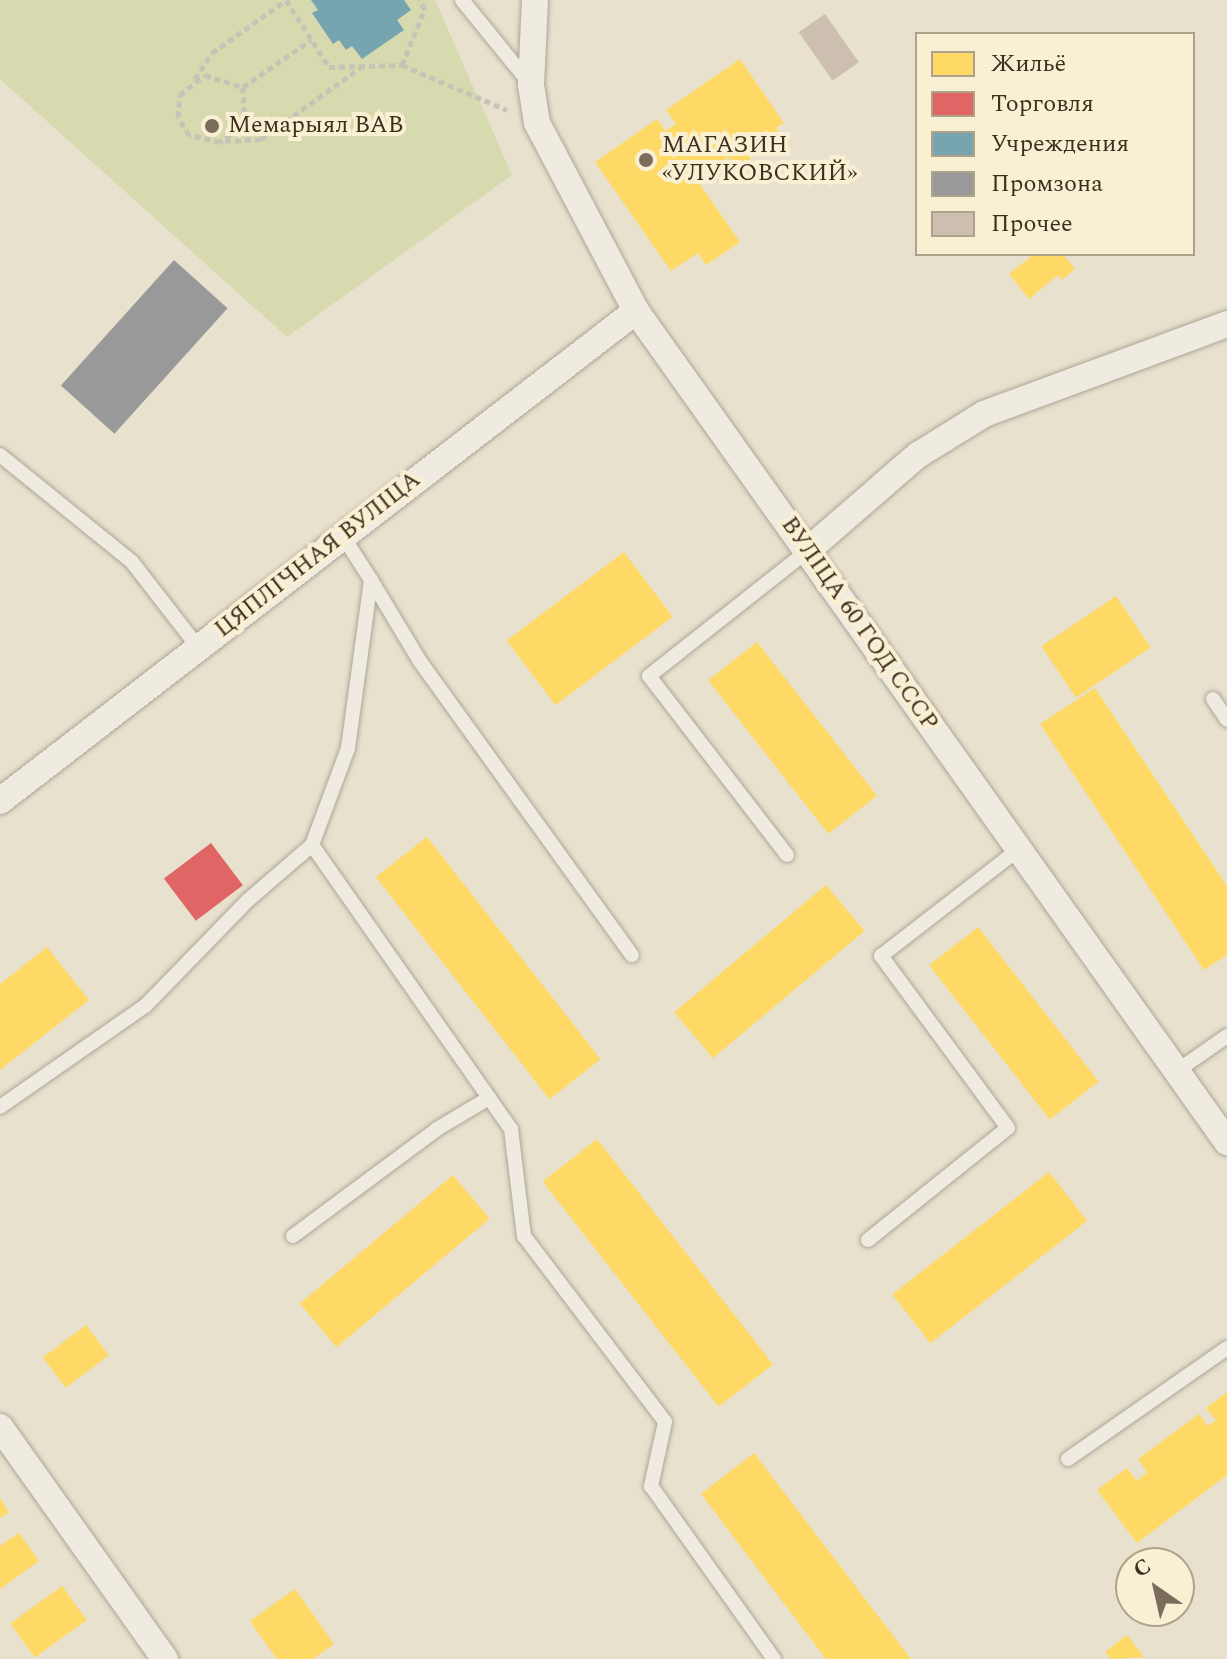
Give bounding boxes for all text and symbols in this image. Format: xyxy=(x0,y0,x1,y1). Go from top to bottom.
legend xyxy=(915,32,1195,256)
text: Жильё xyxy=(991,46,1066,82)
text: Торговля xyxy=(991,86,1094,122)
place label: Мемарыял ВАВ xyxy=(228,112,403,140)
marker: Мемарыял ВАВ xyxy=(203,117,221,135)
text: Учреждения xyxy=(991,126,1129,162)
place label: МАГАЗИН «УЛУКОВСКИЙ» xyxy=(662,132,858,188)
marker: МАГАЗИН «УЛУКОВСКИЙ» xyxy=(637,151,655,169)
text: Промзона xyxy=(991,166,1103,202)
text: Прочее xyxy=(991,206,1073,242)
street label: ЦЯПЛІЧНАЯ ВУЛІЦА xyxy=(209,466,427,644)
street label: ВУЛІЦА 60 ГОД СССР xyxy=(774,512,944,736)
north arrow xyxy=(1115,1547,1195,1627)
text: С xyxy=(1127,1550,1158,1586)

